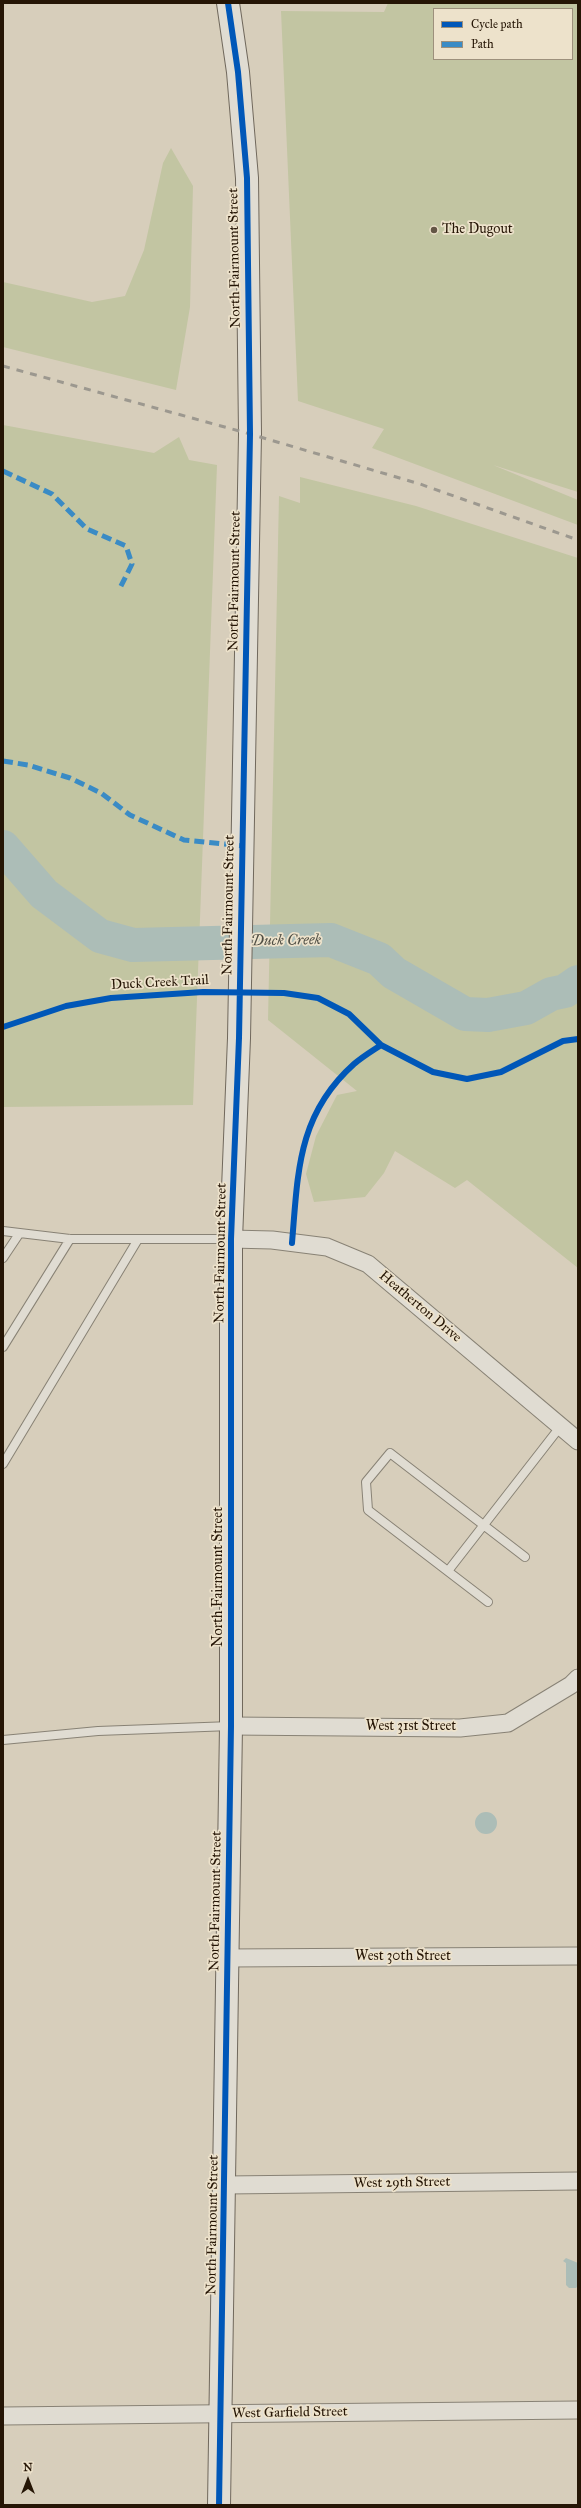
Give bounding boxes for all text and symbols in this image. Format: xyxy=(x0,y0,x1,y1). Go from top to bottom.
legend xyxy=(433,8,573,60)
text: Cycle path xyxy=(471,17,523,31)
text: Path xyxy=(471,37,494,51)
street label: North Fairmount Street xyxy=(225,188,245,328)
place label: The Dugout xyxy=(442,222,513,238)
marker: The Dugout xyxy=(429,225,439,235)
street label: North Fairmount Street xyxy=(225,511,245,651)
street label: North Fairmount Street xyxy=(219,835,239,975)
water label: Duck Creek xyxy=(251,931,321,951)
street label: Duck Creek Trail xyxy=(111,972,209,994)
street label: North Fairmount Street xyxy=(211,1183,231,1323)
street label: Heatherton Drive xyxy=(375,1268,465,1346)
street label: North Fairmount Street xyxy=(211,1507,227,1647)
street label: West 31st Street xyxy=(366,1719,456,1735)
street label: North Fairmount Street xyxy=(206,1831,226,1971)
street label: West 30th Street xyxy=(355,1949,451,1965)
street label: North Fairmount Street xyxy=(203,2155,223,2295)
street label: West 29th Street xyxy=(354,2174,450,2192)
street label: West Garfield Street xyxy=(232,2404,348,2422)
north arrow xyxy=(8,2460,48,2500)
text: N xyxy=(23,2461,33,2474)

